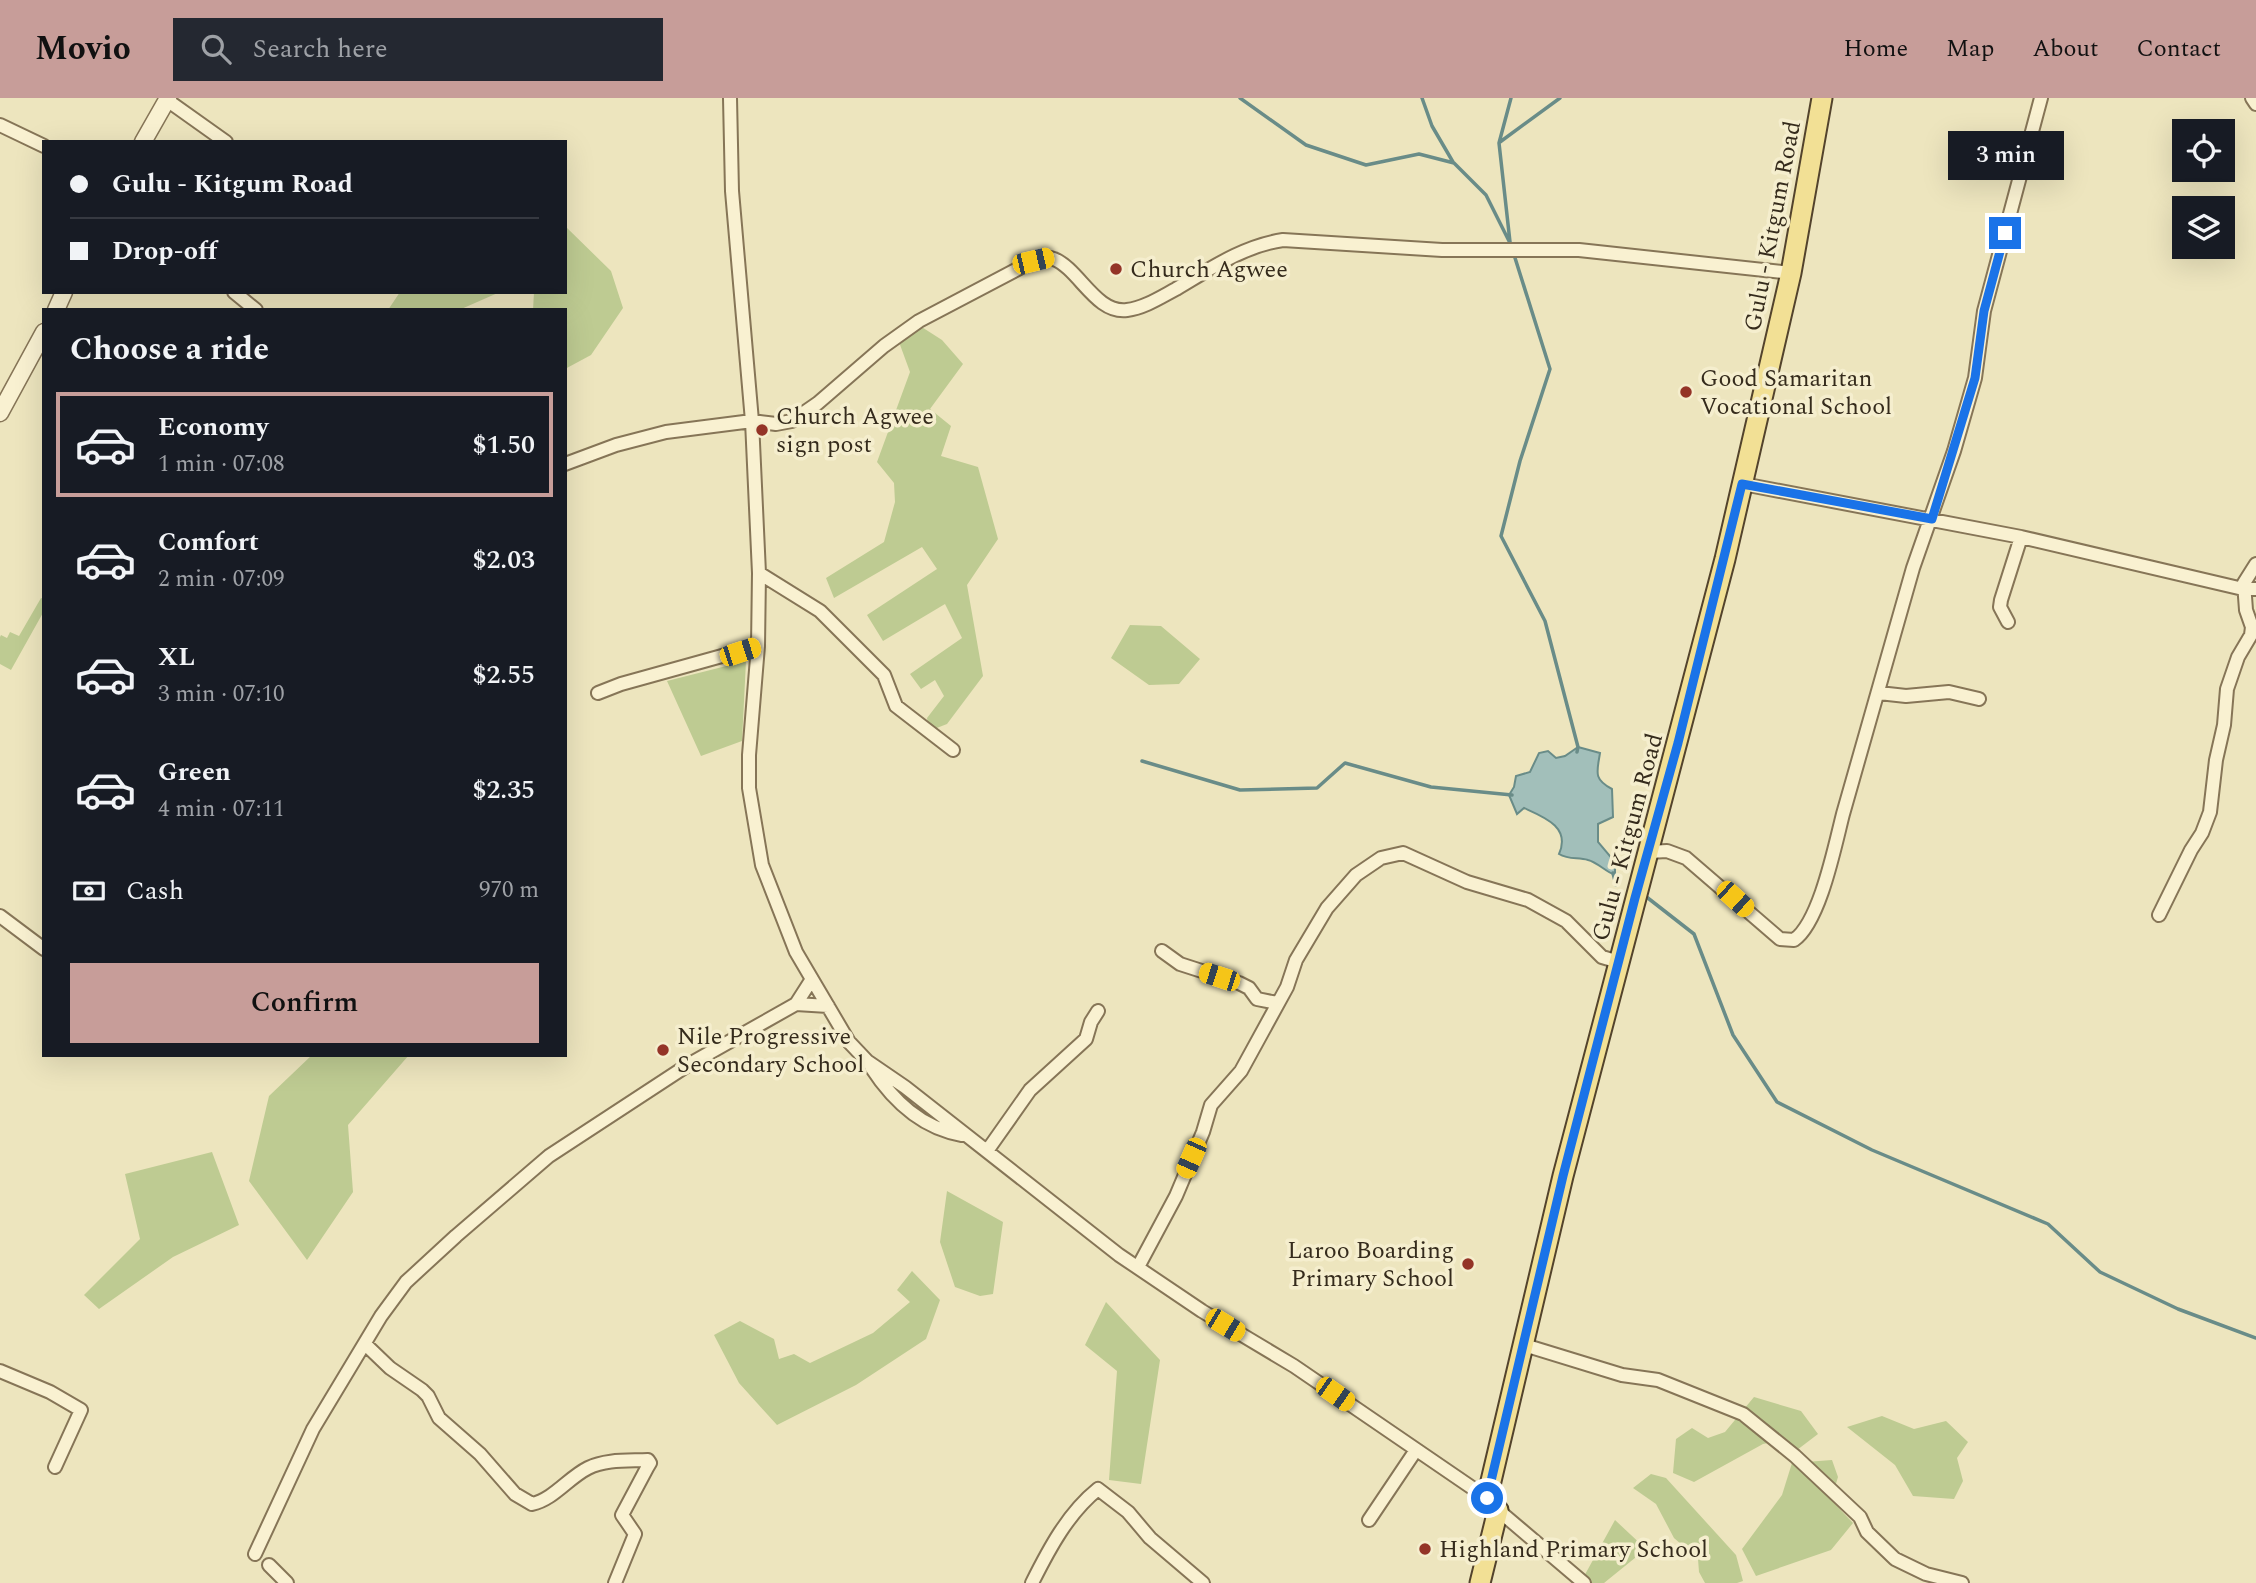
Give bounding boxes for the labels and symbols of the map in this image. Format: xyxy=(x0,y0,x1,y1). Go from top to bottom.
street label: Gulu - Kitgum Road xyxy=(1735,118,1811,335)
callout: 3 min xyxy=(1947,131,2063,180)
route end xyxy=(1989,217,2021,249)
car xyxy=(1011,246,1056,276)
place label: Church Agwee xyxy=(1130,252,1288,288)
marker: Church Agwee xyxy=(1108,261,1124,277)
place label: Good Samaritan Vocational School xyxy=(1700,361,1892,425)
marker: Good Samaritan Vocational School xyxy=(1678,384,1694,400)
place label: Church Agwee sign post xyxy=(776,399,934,463)
marker: Church Agwee sign post xyxy=(754,422,770,438)
car xyxy=(717,636,764,668)
street label: Gulu - Kitgum Road xyxy=(1583,729,1673,945)
car xyxy=(1713,877,1758,921)
car xyxy=(1196,961,1243,993)
place label: Nile Progressive Secondary School xyxy=(677,1019,864,1083)
marker: Nile Progressive Secondary School xyxy=(655,1042,671,1058)
car xyxy=(1173,1135,1210,1181)
place label: Laroo Boarding Primary School xyxy=(1287,1233,1454,1297)
marker: Laroo Boarding Primary School xyxy=(1460,1256,1476,1272)
car xyxy=(1202,1305,1249,1345)
car xyxy=(1312,1373,1359,1415)
route start xyxy=(1471,1482,1503,1514)
place label: Highland Primary School xyxy=(1439,1532,1708,1568)
marker: Highland Primary School xyxy=(1417,1541,1433,1557)

